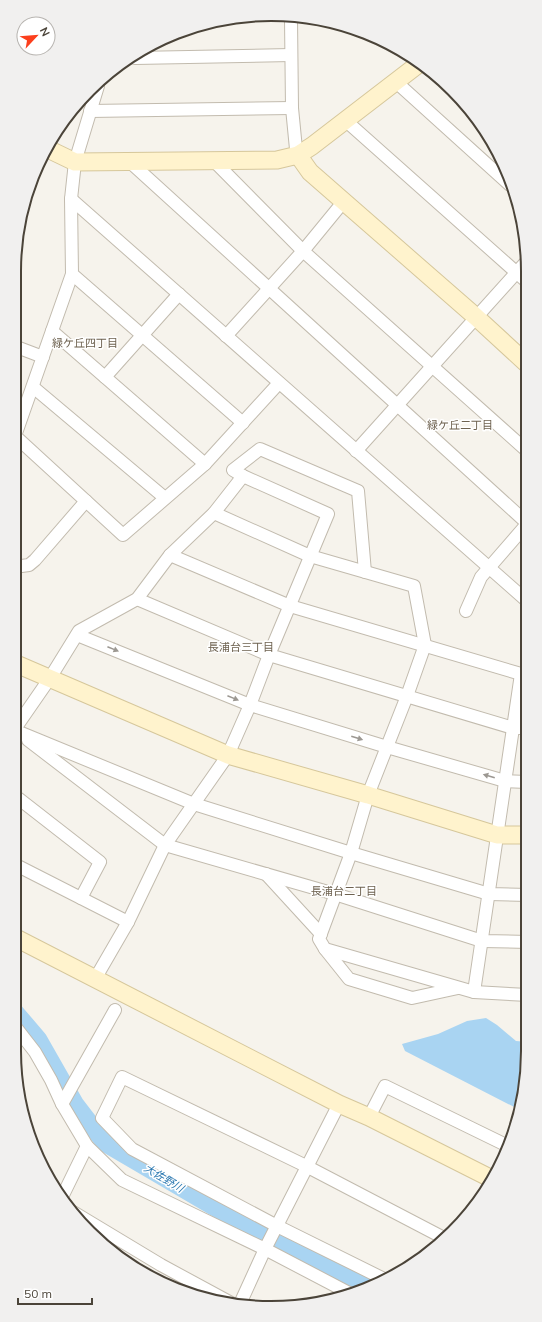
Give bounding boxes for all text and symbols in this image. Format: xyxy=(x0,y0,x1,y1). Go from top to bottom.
north arrow xyxy=(16,16,56,56)
text: N xyxy=(37,25,53,38)
district label: 緑ケ丘四丁目 xyxy=(52,336,118,350)
district label: 緑ケ丘二丁目 xyxy=(427,418,493,432)
district label: 長浦台三丁目 xyxy=(208,640,274,654)
one-way arrow xyxy=(107,647,119,653)
one-way arrow xyxy=(228,696,240,702)
one-way arrow xyxy=(351,735,363,741)
one-way arrow xyxy=(483,773,495,779)
district label: 長浦台二丁目 xyxy=(311,884,377,898)
water label: 大佐野川 xyxy=(142,1161,187,1196)
scale bar xyxy=(18,1280,92,1306)
text: 50 m xyxy=(24,1286,52,1301)

